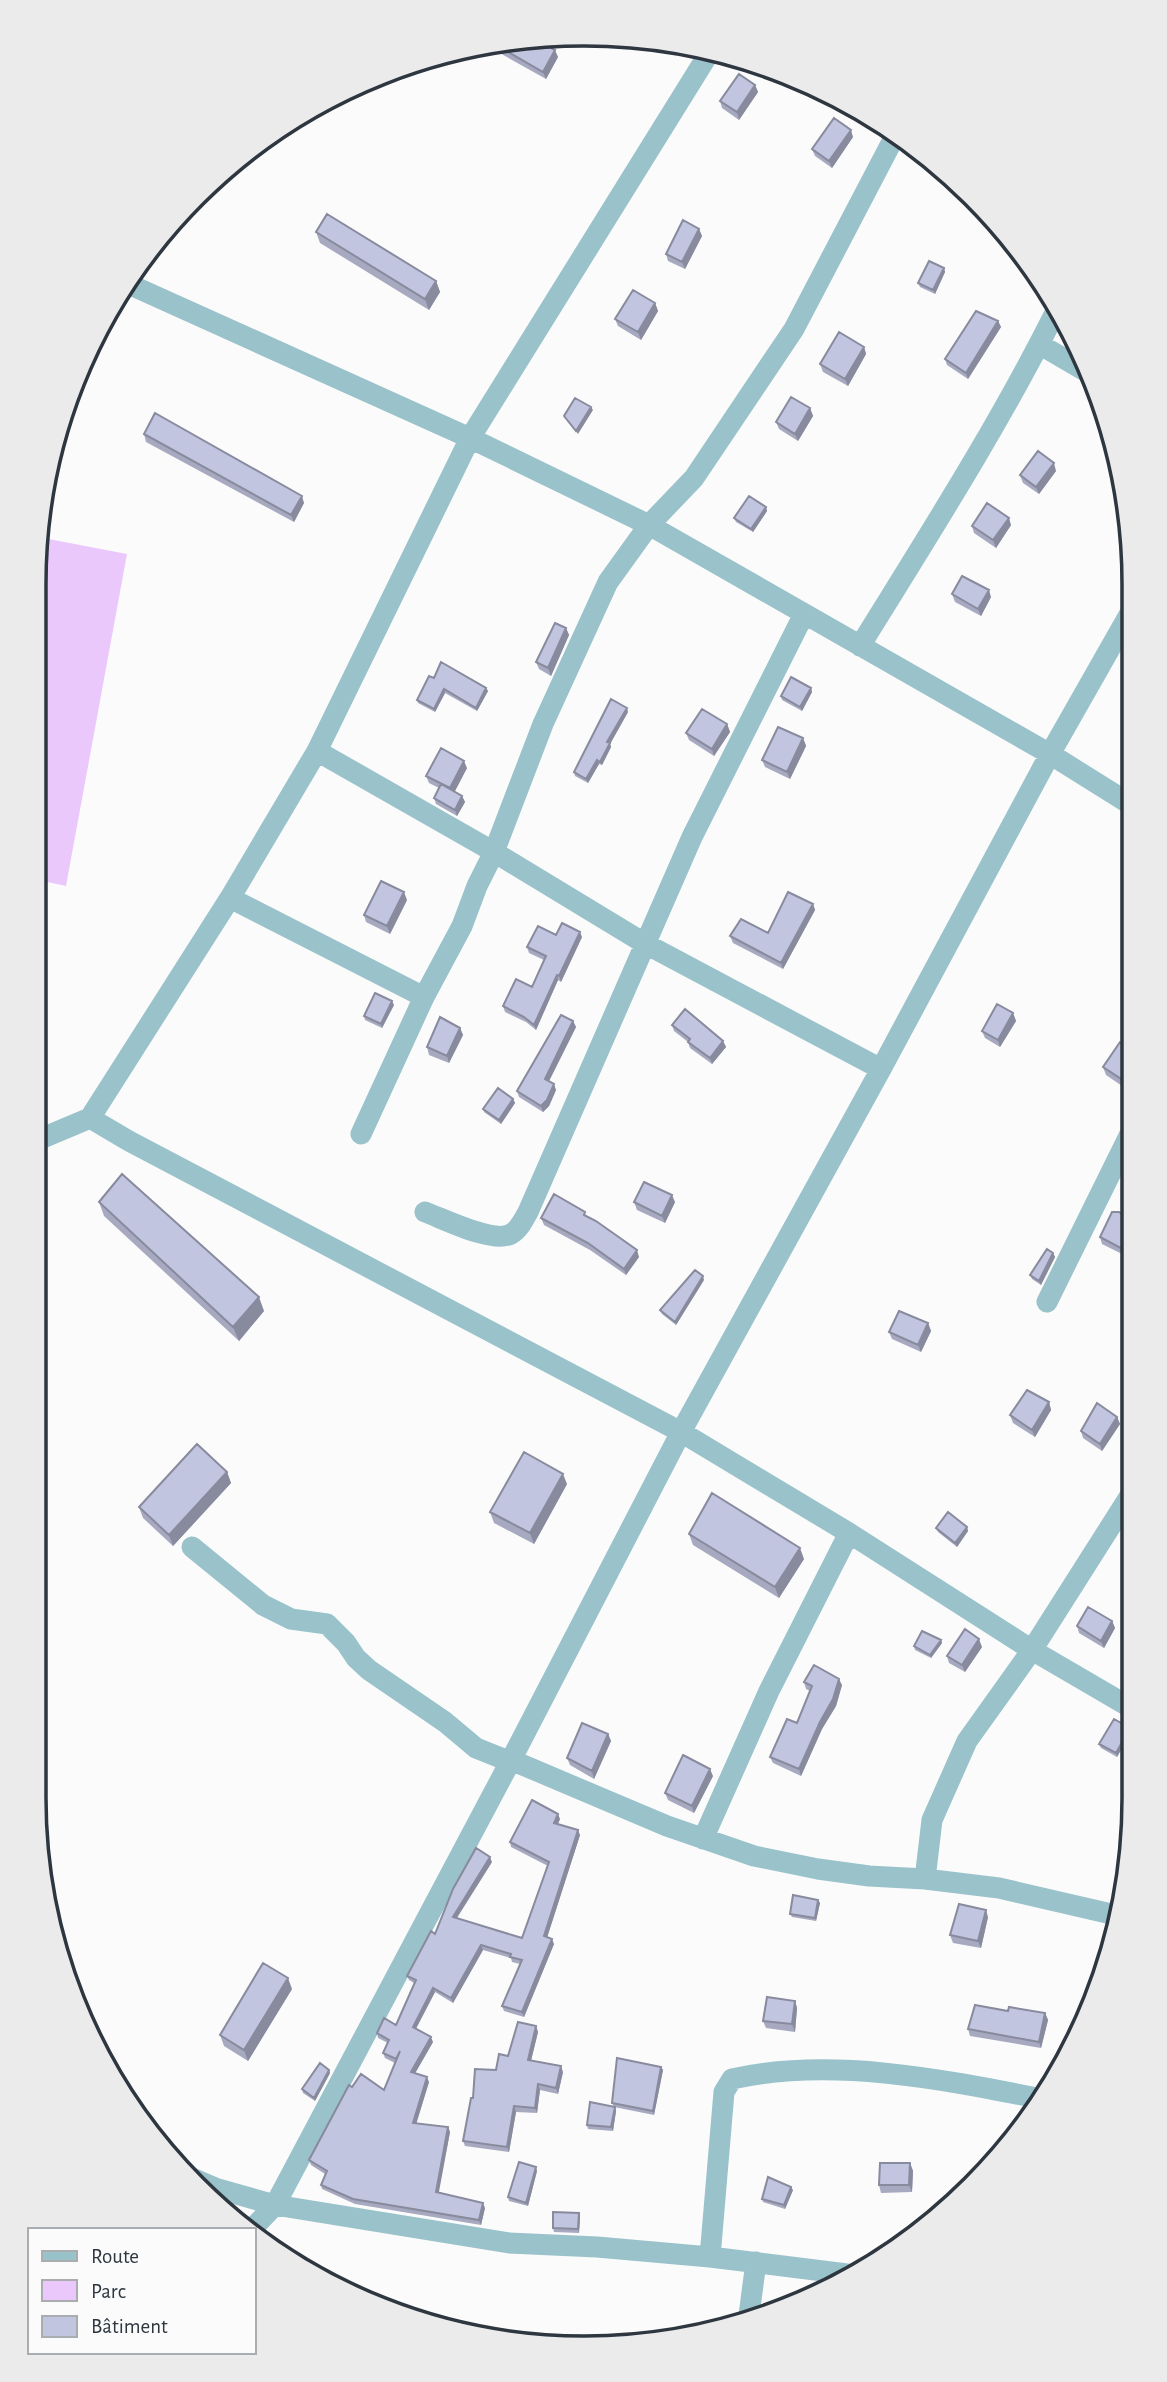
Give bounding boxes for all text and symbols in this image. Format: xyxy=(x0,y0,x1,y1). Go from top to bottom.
legend xyxy=(28,2228,256,2354)
text: Route xyxy=(91,2246,139,2267)
text: Parc xyxy=(91,2281,126,2302)
text: Bâtiment xyxy=(91,2316,168,2337)

